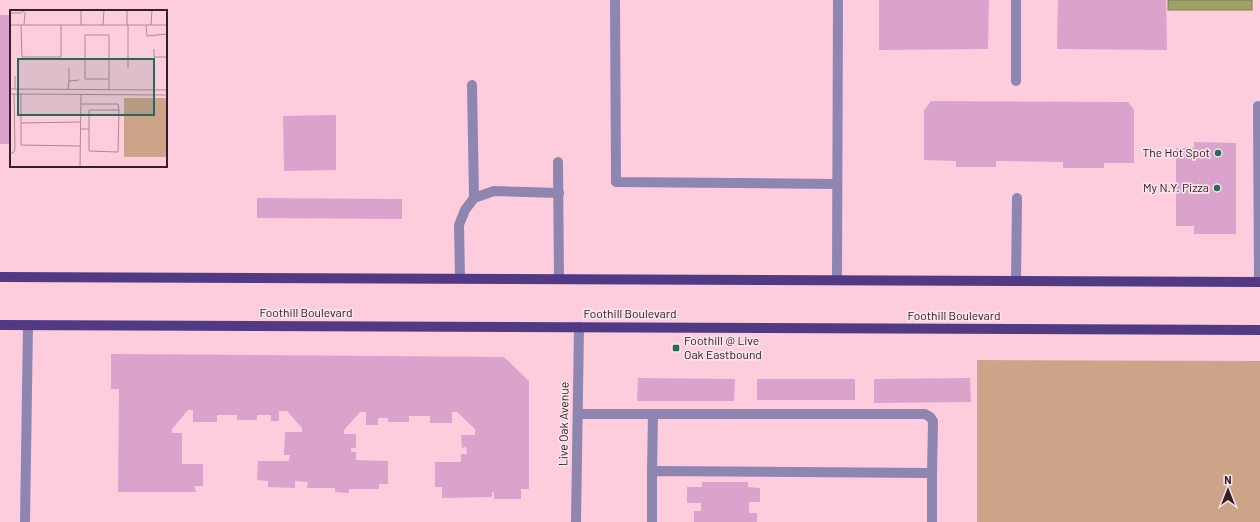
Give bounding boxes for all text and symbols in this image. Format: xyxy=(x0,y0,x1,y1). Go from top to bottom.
inset map xyxy=(10,10,167,167)
place label: The Hot Spot xyxy=(1143,145,1210,159)
marker: The Hot Spot xyxy=(1213,148,1223,158)
place label: My N.Y. Pizza xyxy=(1143,180,1209,194)
marker: My N.Y. Pizza xyxy=(1212,183,1222,193)
street label: Foothill Boulevard xyxy=(259,305,353,319)
street label: Foothill Boulevard xyxy=(583,306,677,320)
street label: Foothill Boulevard xyxy=(907,308,1001,322)
place label: Foothill @ Live Oak Eastbound xyxy=(684,333,762,361)
marker: Foothill @ Live Oak Eastbound xyxy=(671,343,681,353)
street label: Live Oak Avenue xyxy=(555,382,571,466)
north arrow xyxy=(1208,470,1248,510)
text: N xyxy=(1224,473,1232,486)

